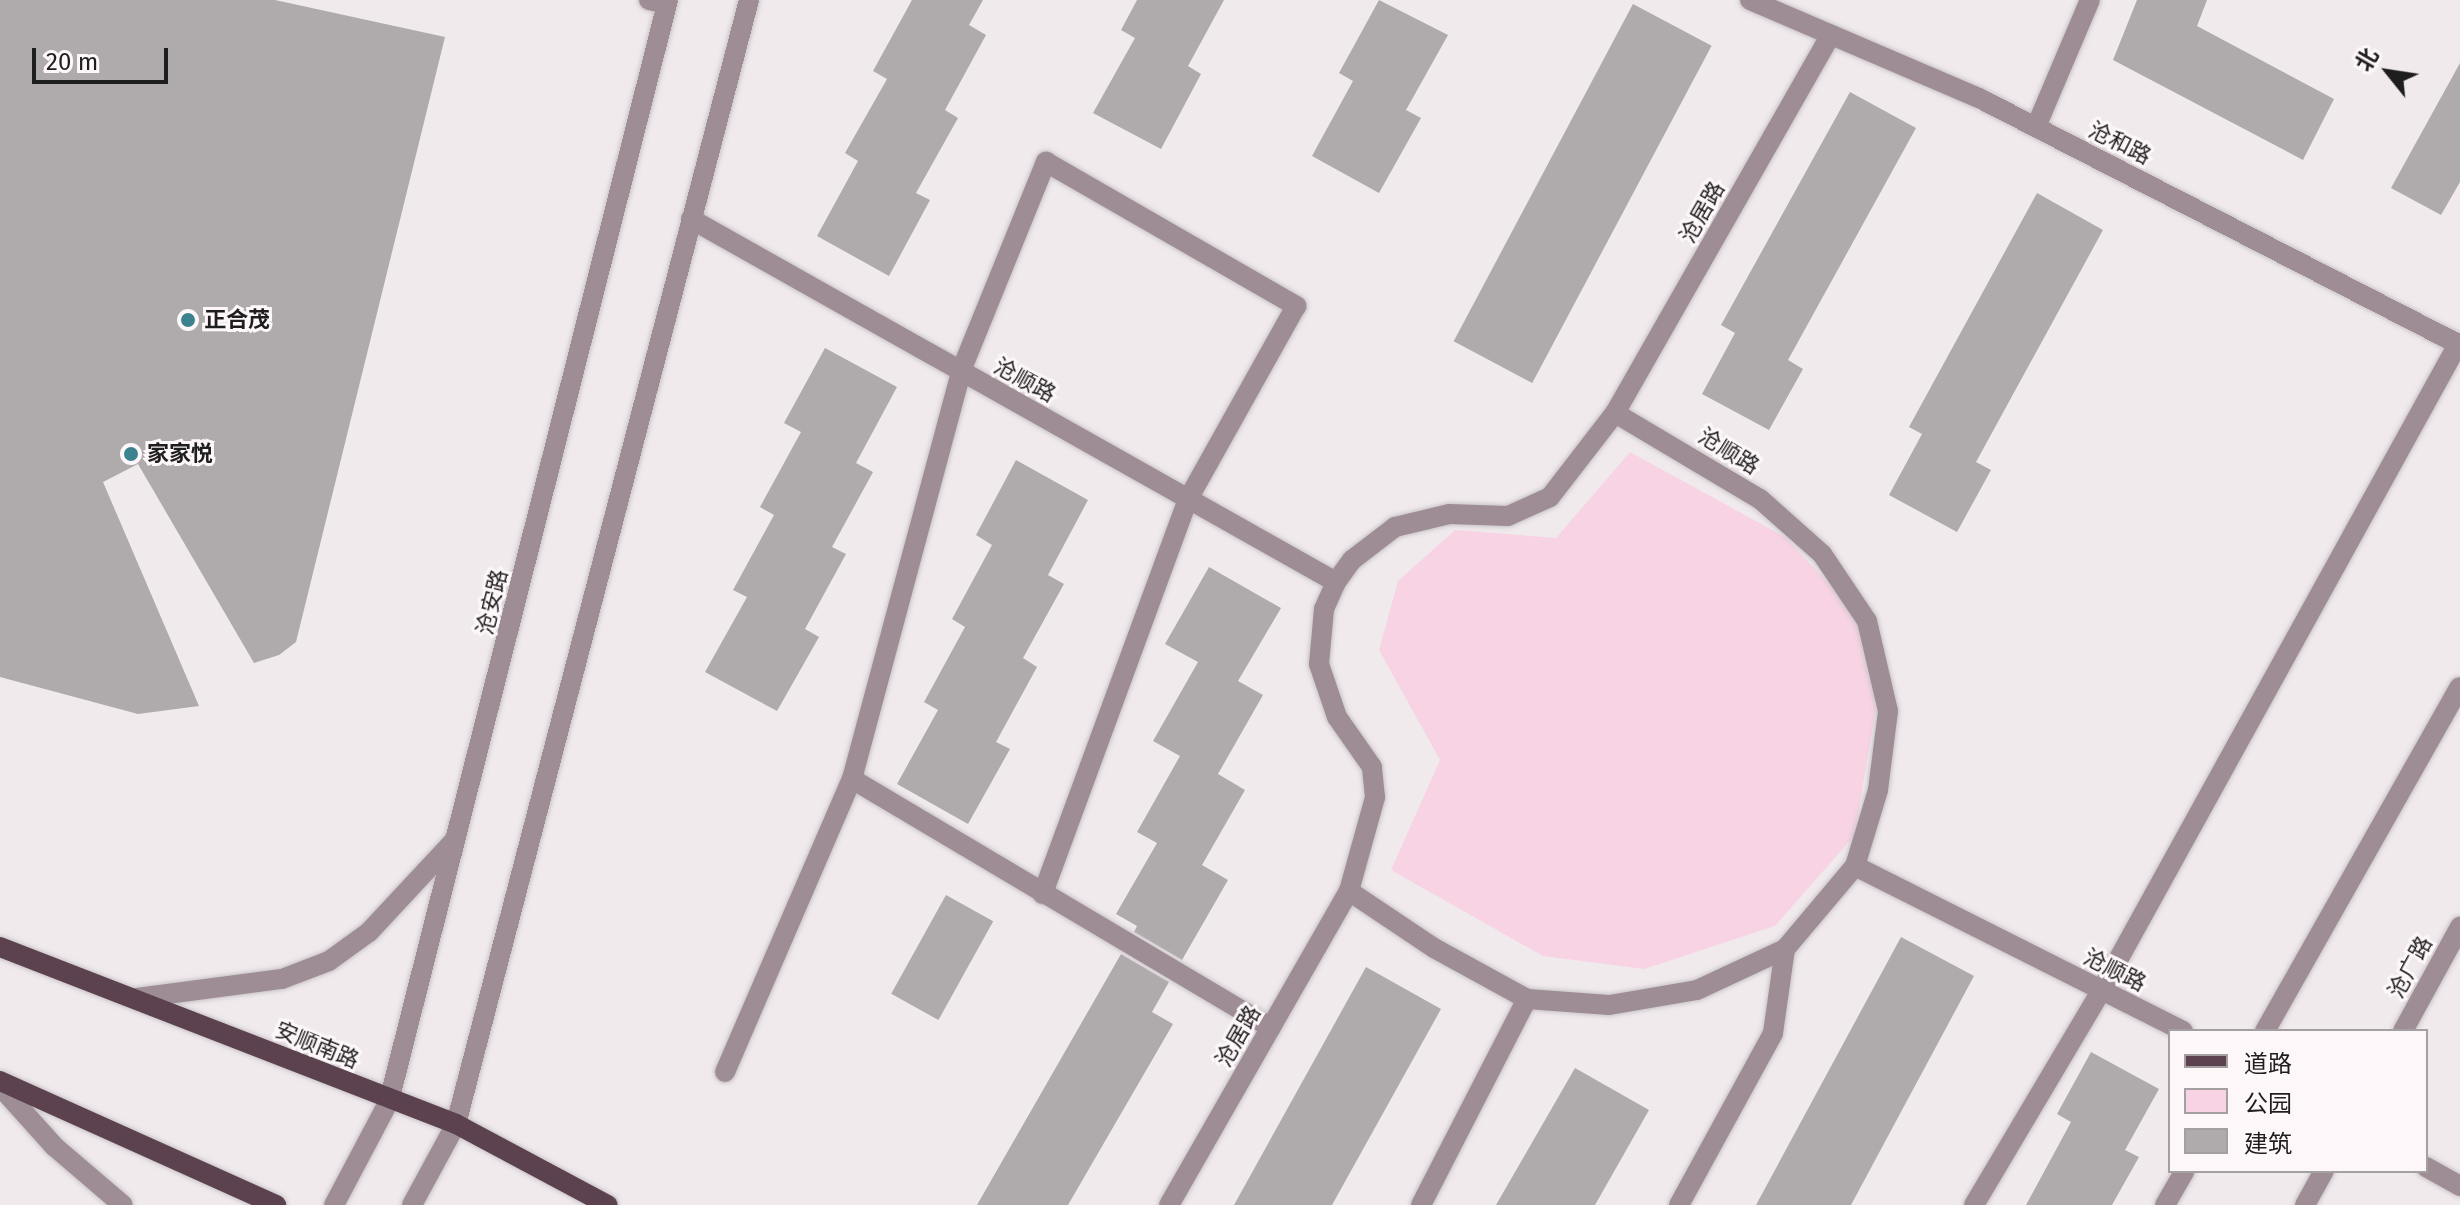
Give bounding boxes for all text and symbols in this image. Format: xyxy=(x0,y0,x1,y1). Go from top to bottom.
scale bar xyxy=(36,32,172,82)
north arrow xyxy=(2348,32,2428,112)
text: 北 xyxy=(2350,43,2384,76)
text: 20 m xyxy=(46,48,98,76)
street label: 沧和路 xyxy=(2085,116,2155,170)
street label: 沧居路 xyxy=(1674,177,1730,247)
place label: 正合茂 xyxy=(204,307,270,333)
marker: 正合茂 xyxy=(179,311,197,329)
street label: 沧顺路 xyxy=(990,352,1060,408)
street label: 沧顺路 xyxy=(1694,422,1764,480)
place label: 家家悦 xyxy=(147,441,213,467)
marker: 家家悦 xyxy=(122,445,140,463)
street label: 沧安路 xyxy=(471,567,513,637)
street label: 沧广路 xyxy=(2382,932,2438,1002)
street label: 沧顺路 xyxy=(2080,943,2150,997)
street label: 沧居路 xyxy=(1210,1001,1266,1071)
street label: 安顺南路 xyxy=(271,1016,363,1074)
legend xyxy=(2168,1029,2428,1173)
text: 道路 xyxy=(2244,1050,2292,1078)
text: 公园 xyxy=(2244,1090,2292,1118)
text: 建筑 xyxy=(2244,1130,2292,1158)

